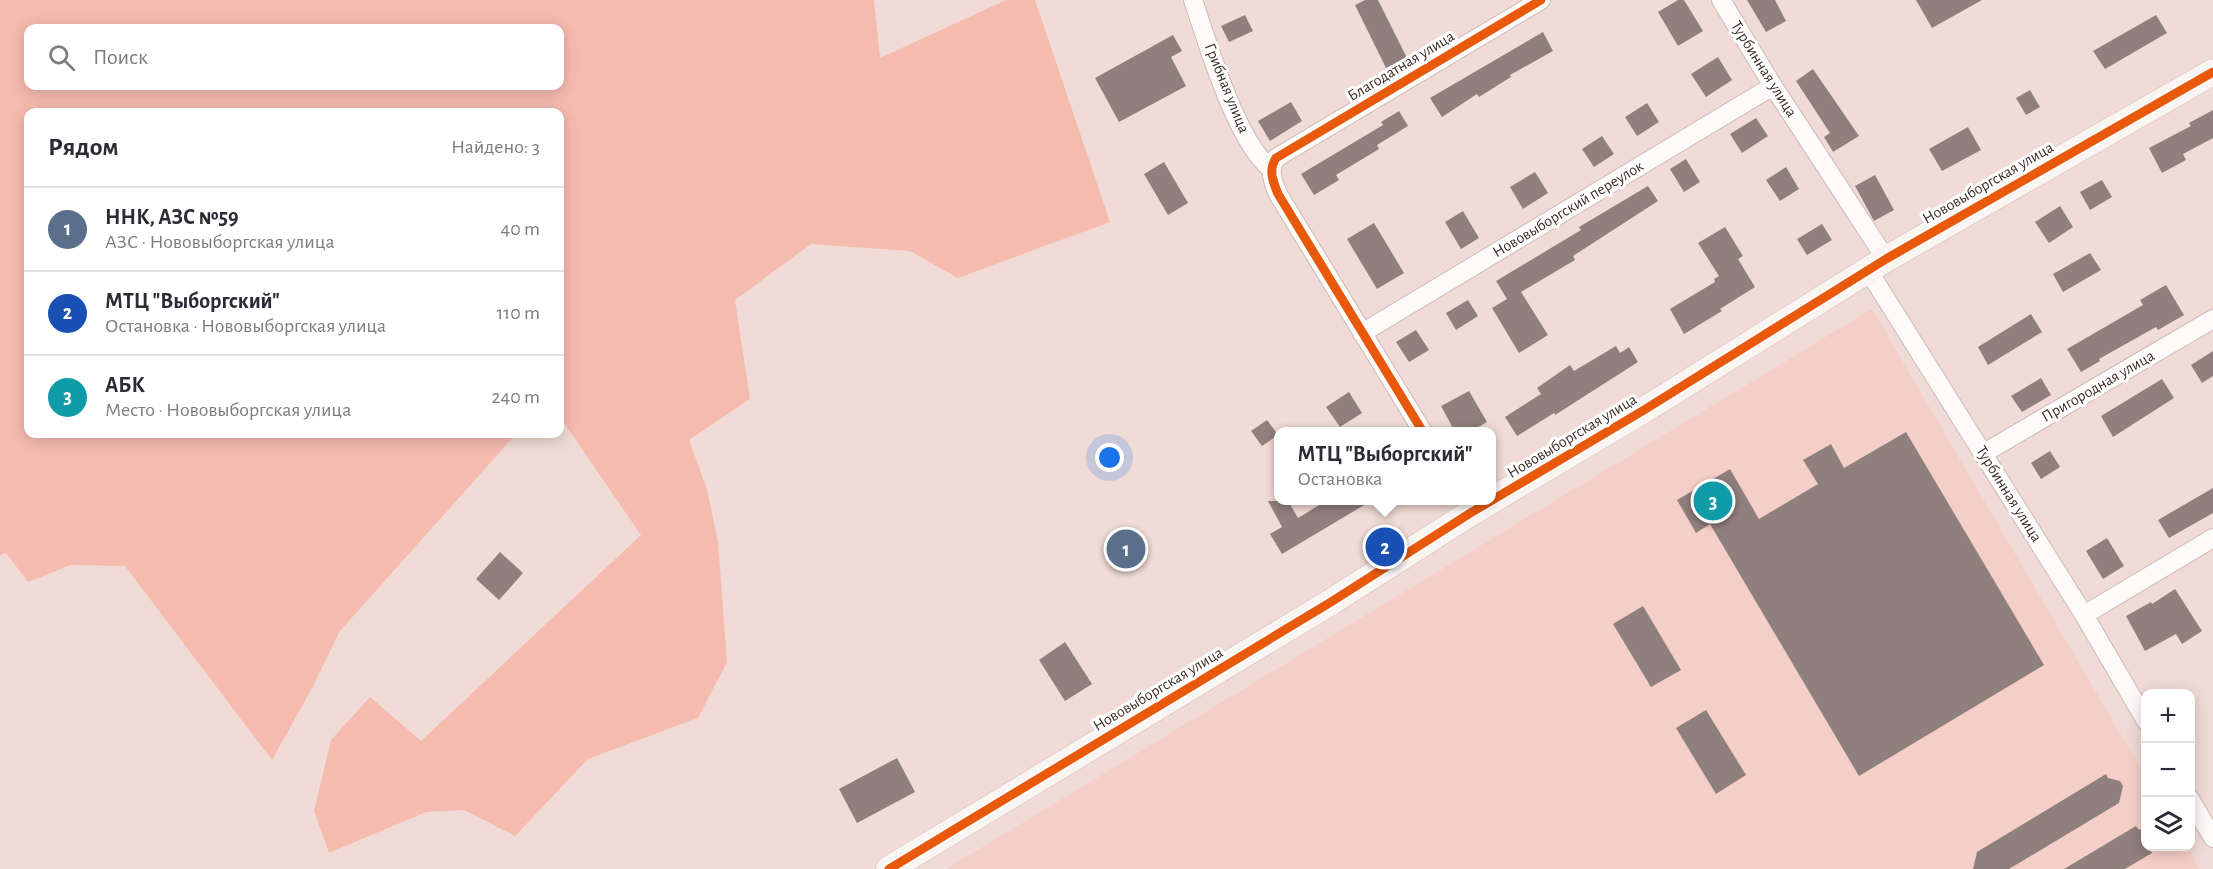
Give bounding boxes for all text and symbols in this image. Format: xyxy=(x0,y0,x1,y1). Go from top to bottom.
street label: Турбинная улица xyxy=(1727,18,1800,120)
search box xyxy=(24,24,564,90)
street label: Благодатная улица xyxy=(1345,28,1458,105)
icon: search xyxy=(45,41,78,74)
street label: Грибная улица xyxy=(1201,41,1252,135)
text: Поиск xyxy=(93,46,148,68)
text: Рядом xyxy=(48,134,119,160)
text: Найдено: 3 xyxy=(451,137,540,157)
street label: Нововыборгская улица xyxy=(1920,139,2057,228)
street label: Нововыборгский переулок xyxy=(1490,157,1647,261)
text: ННК, АЗС №59 xyxy=(105,206,239,228)
text: 1 xyxy=(64,219,71,239)
text: 40 m xyxy=(501,219,540,239)
text: АЗС · Нововыборгская улица xyxy=(105,232,335,252)
text: МТЦ "Выборгский" xyxy=(105,290,280,312)
text: 2 xyxy=(63,303,72,323)
text: 110 m xyxy=(496,303,540,323)
text: Остановка · Нововыборгская улица xyxy=(105,316,386,336)
street label: Пригородная улица xyxy=(2039,347,2158,426)
text: АБК xyxy=(105,374,145,396)
text: 3 xyxy=(63,387,72,407)
text: 240 m xyxy=(491,387,540,407)
street label: Нововыборгская улица xyxy=(1504,391,1640,482)
text: Место · Нововыборгская улица xyxy=(105,400,351,420)
popup xyxy=(1274,427,1496,505)
your location xyxy=(1095,443,1124,472)
text: МТЦ "Выборгский" xyxy=(1298,443,1472,465)
street label: Турбинная улица xyxy=(1972,443,2045,545)
text: Остановка xyxy=(1298,469,1382,489)
pin: 3 xyxy=(1694,478,1732,524)
pin: 2 xyxy=(1366,524,1404,570)
pin: 1 xyxy=(1106,526,1146,572)
street label: Нововыборгская улица xyxy=(1090,644,1226,735)
map controls xyxy=(2141,689,2195,851)
button: + xyxy=(2141,689,2195,743)
button: − xyxy=(2141,743,2195,797)
button: layers xyxy=(2141,797,2195,851)

